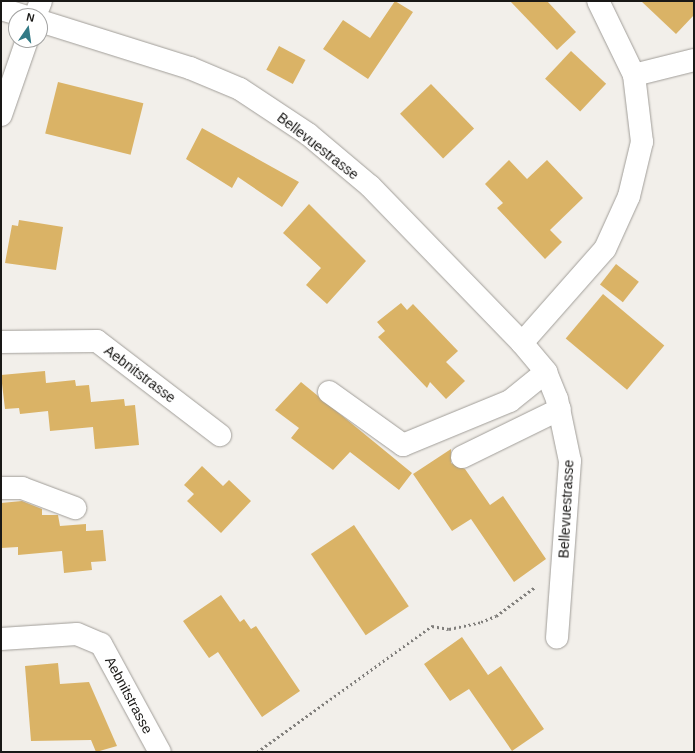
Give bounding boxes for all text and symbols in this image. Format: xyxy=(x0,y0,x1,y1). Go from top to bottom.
north arrow xyxy=(8,8,48,48)
text: N xyxy=(25,11,36,24)
street label: Bellevuestrasse xyxy=(274,109,362,183)
street label: Aebnitstrasse xyxy=(101,342,179,406)
street label: Bellevuestrasse xyxy=(555,459,577,559)
street label: Aebnitstrasse xyxy=(102,654,156,736)

